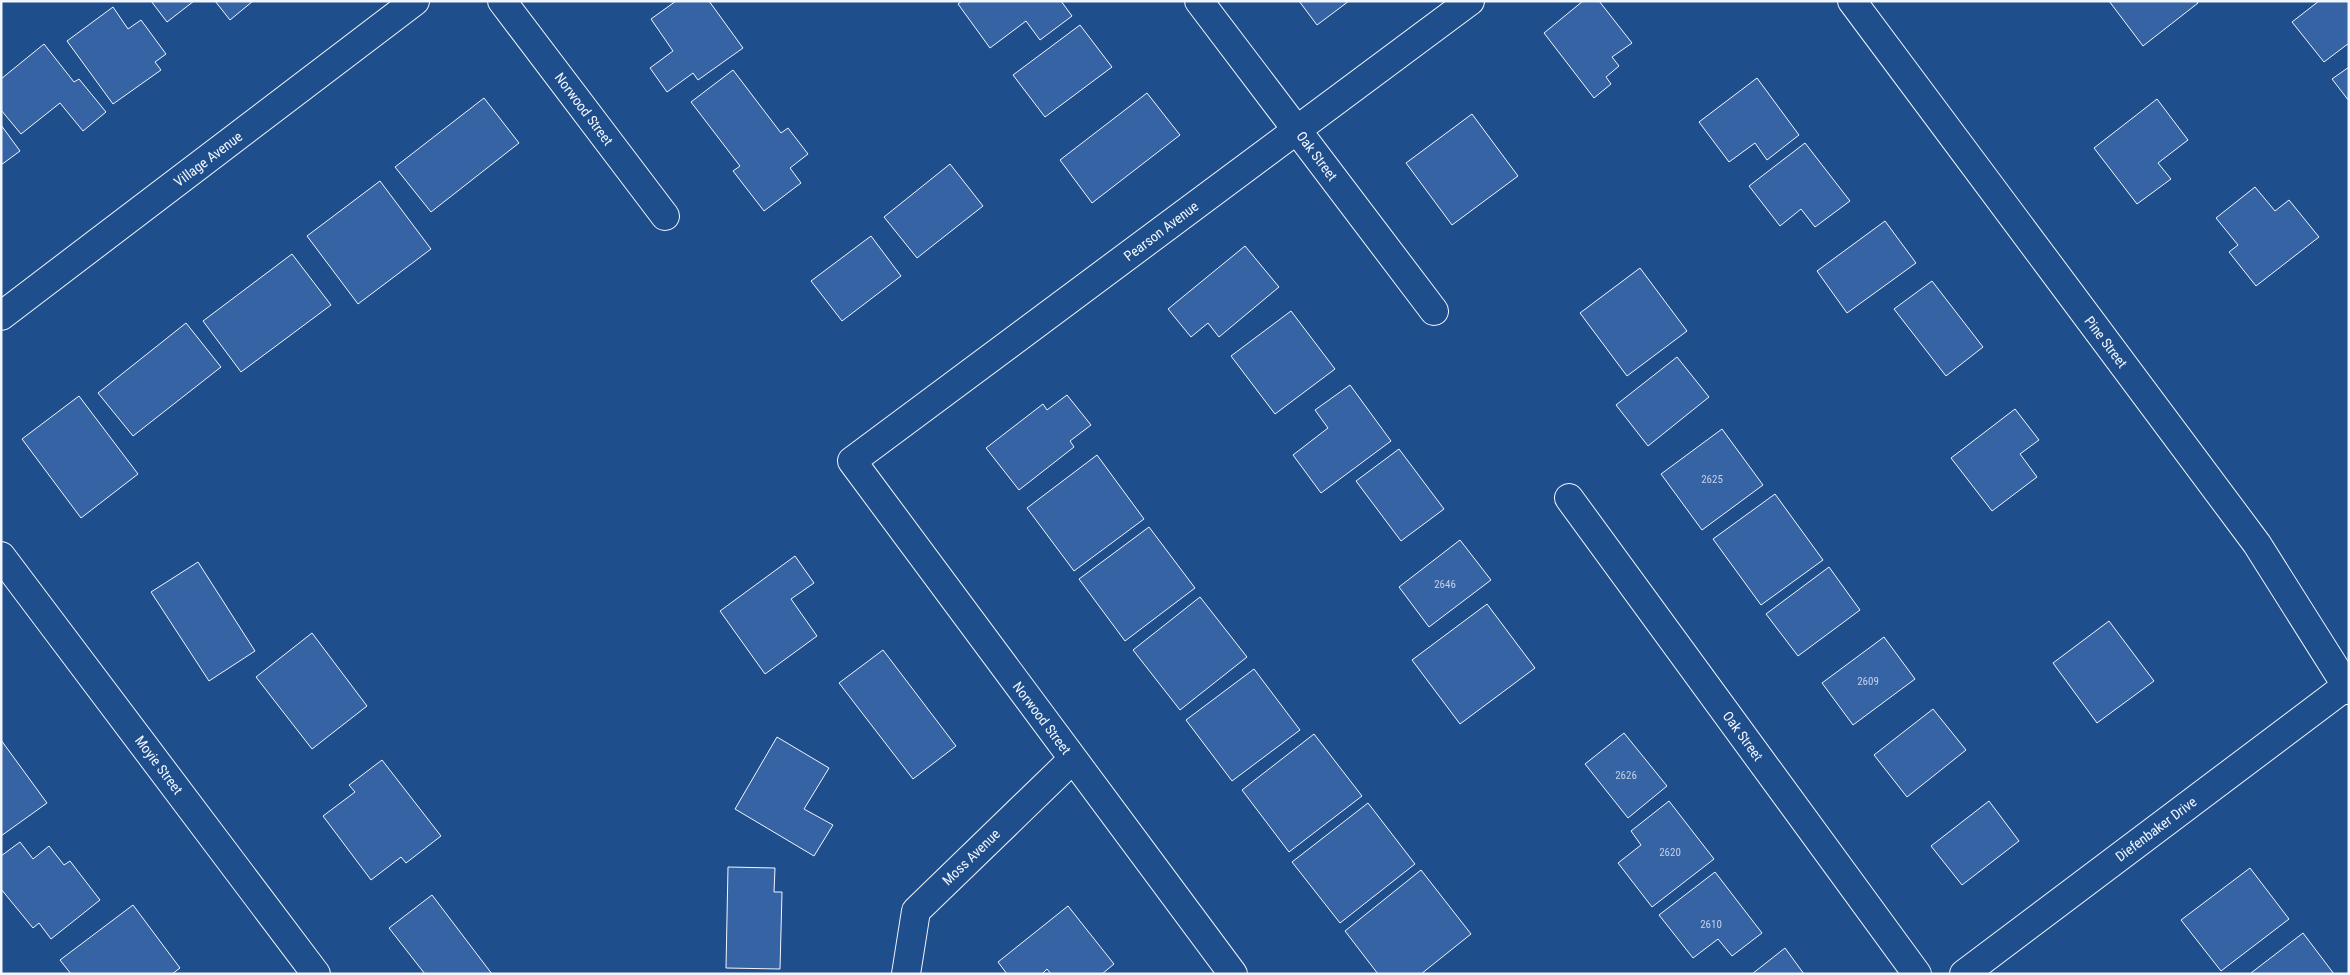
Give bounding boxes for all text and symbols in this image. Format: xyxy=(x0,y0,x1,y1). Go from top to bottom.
street label: Norwood Street xyxy=(552,70,616,148)
street label: Village Avenue xyxy=(171,128,246,190)
street label: Oak Street xyxy=(1293,128,1341,184)
street label: Pearson Avenue xyxy=(1121,198,1202,264)
street label: Pine Street xyxy=(2081,313,2131,371)
house number: 2625 xyxy=(1701,473,1723,486)
house number: 2646 xyxy=(1434,578,1456,591)
house number: 2609 xyxy=(1857,675,1879,688)
street label: Norwood Street xyxy=(1010,679,1074,757)
street label: Oak Street xyxy=(1720,708,1766,764)
street label: Moyie Street xyxy=(132,733,186,797)
house number: 2626 xyxy=(1615,769,1637,782)
street label: Diefenbaker Drive xyxy=(2112,793,2200,865)
street label: Moss Avenue xyxy=(939,825,1003,888)
house number: 2620 xyxy=(1659,846,1681,859)
house number: 2610 xyxy=(1700,918,1722,931)

